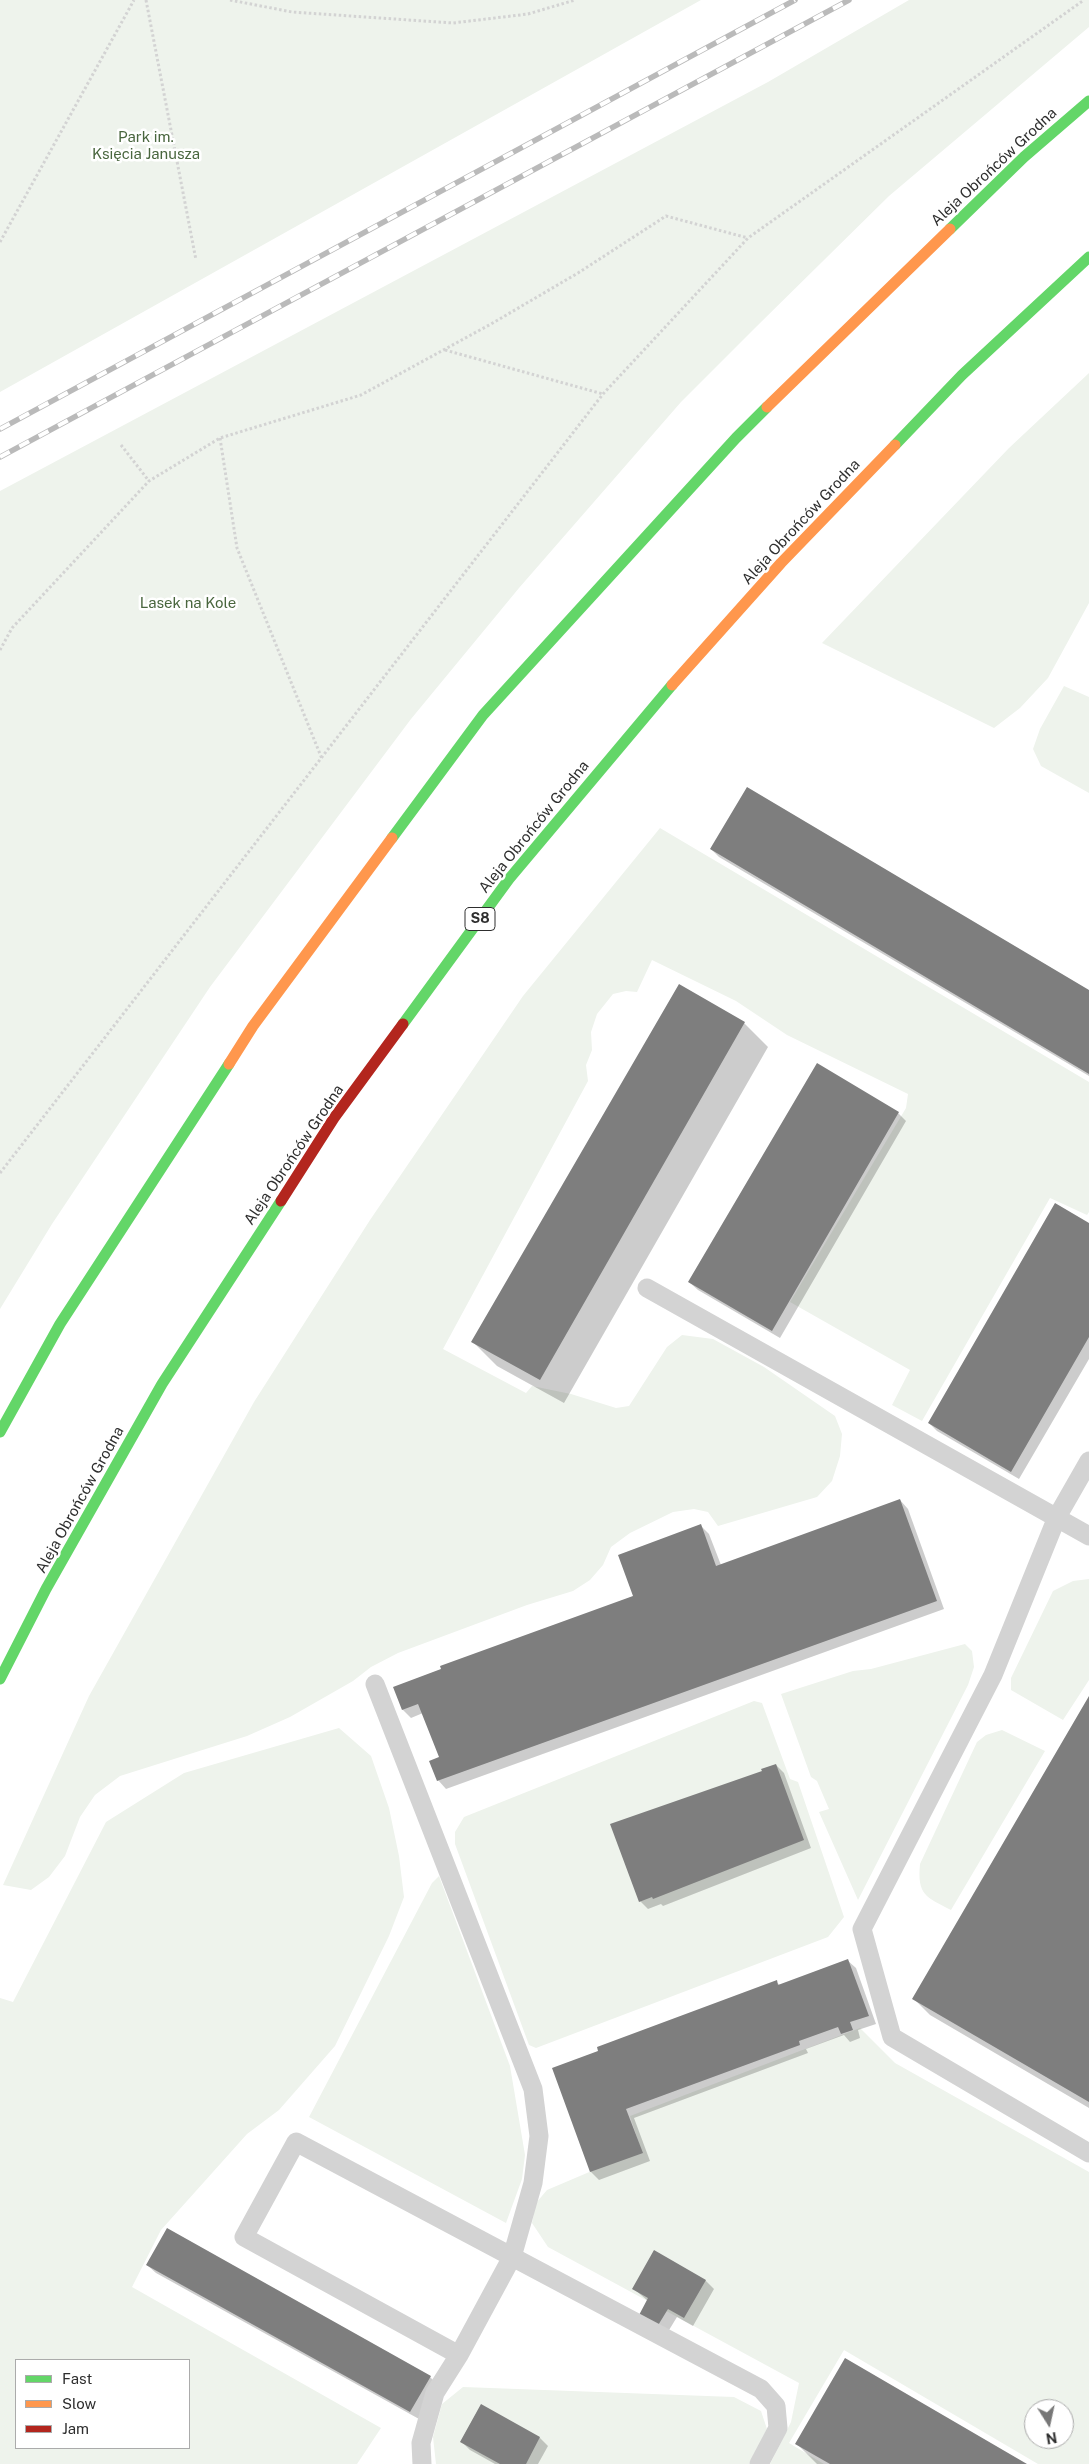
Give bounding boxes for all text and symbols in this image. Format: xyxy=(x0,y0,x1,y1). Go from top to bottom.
street label: Aleja Obrońców Grodna xyxy=(928,104,1060,230)
park label: Park im. Księcia Janusza xyxy=(92,128,200,163)
street label: Aleja Obrońców Grodna xyxy=(738,456,864,588)
park label: Lasek na Kole xyxy=(140,594,236,612)
street label: Aleja Obrońców Grodna xyxy=(475,757,593,897)
road number: S8 xyxy=(465,908,495,931)
street label: Aleja Obrońców Grodna xyxy=(240,1082,348,1228)
street label: Aleja Obrońców Grodna xyxy=(32,1424,128,1576)
legend xyxy=(15,2359,190,2449)
text: Fast xyxy=(62,2370,92,2387)
text: Slow xyxy=(62,2395,96,2412)
north arrow xyxy=(1024,2399,1074,2449)
text: Jam xyxy=(62,2420,89,2437)
text: N xyxy=(1045,2429,1058,2447)

